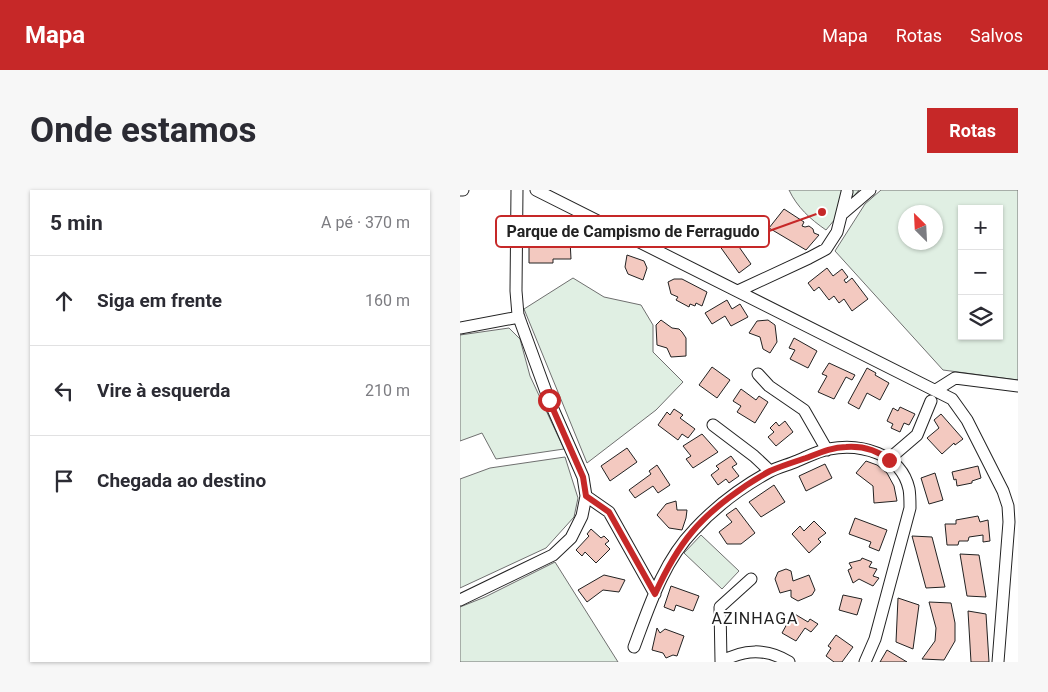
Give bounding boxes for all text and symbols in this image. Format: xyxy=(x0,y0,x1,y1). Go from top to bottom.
text: Mapa xyxy=(25,21,85,49)
text: Mapa xyxy=(822,25,868,46)
text: Rotas xyxy=(896,25,942,46)
text: Salvos xyxy=(970,25,1023,46)
button: Rotas xyxy=(927,108,1018,153)
text: Onde estamos xyxy=(30,110,257,151)
north arrow xyxy=(898,205,943,250)
map controls xyxy=(958,205,1003,340)
button: + xyxy=(958,205,1003,250)
text: 5 min xyxy=(50,211,103,235)
text: A pé · 370 m xyxy=(321,213,410,232)
callout: Parque de Campismo de Ferragudo xyxy=(496,216,769,247)
text: Parque de Campismo de Ferragudo xyxy=(507,222,759,241)
button: − xyxy=(958,250,1003,295)
icon: ahead xyxy=(50,287,78,315)
text: Siga em frente xyxy=(97,289,222,312)
text: 160 m xyxy=(365,291,410,310)
button: layers xyxy=(958,295,1003,340)
icon: left xyxy=(50,377,78,405)
text: Vire à esquerda xyxy=(97,379,230,402)
text: 210 m xyxy=(365,381,410,400)
route start xyxy=(538,389,561,412)
route end xyxy=(878,449,901,472)
icon: arrive xyxy=(50,467,78,495)
text: Chegada ao destino xyxy=(97,469,266,492)
district label: AZINHAGA xyxy=(711,609,799,628)

